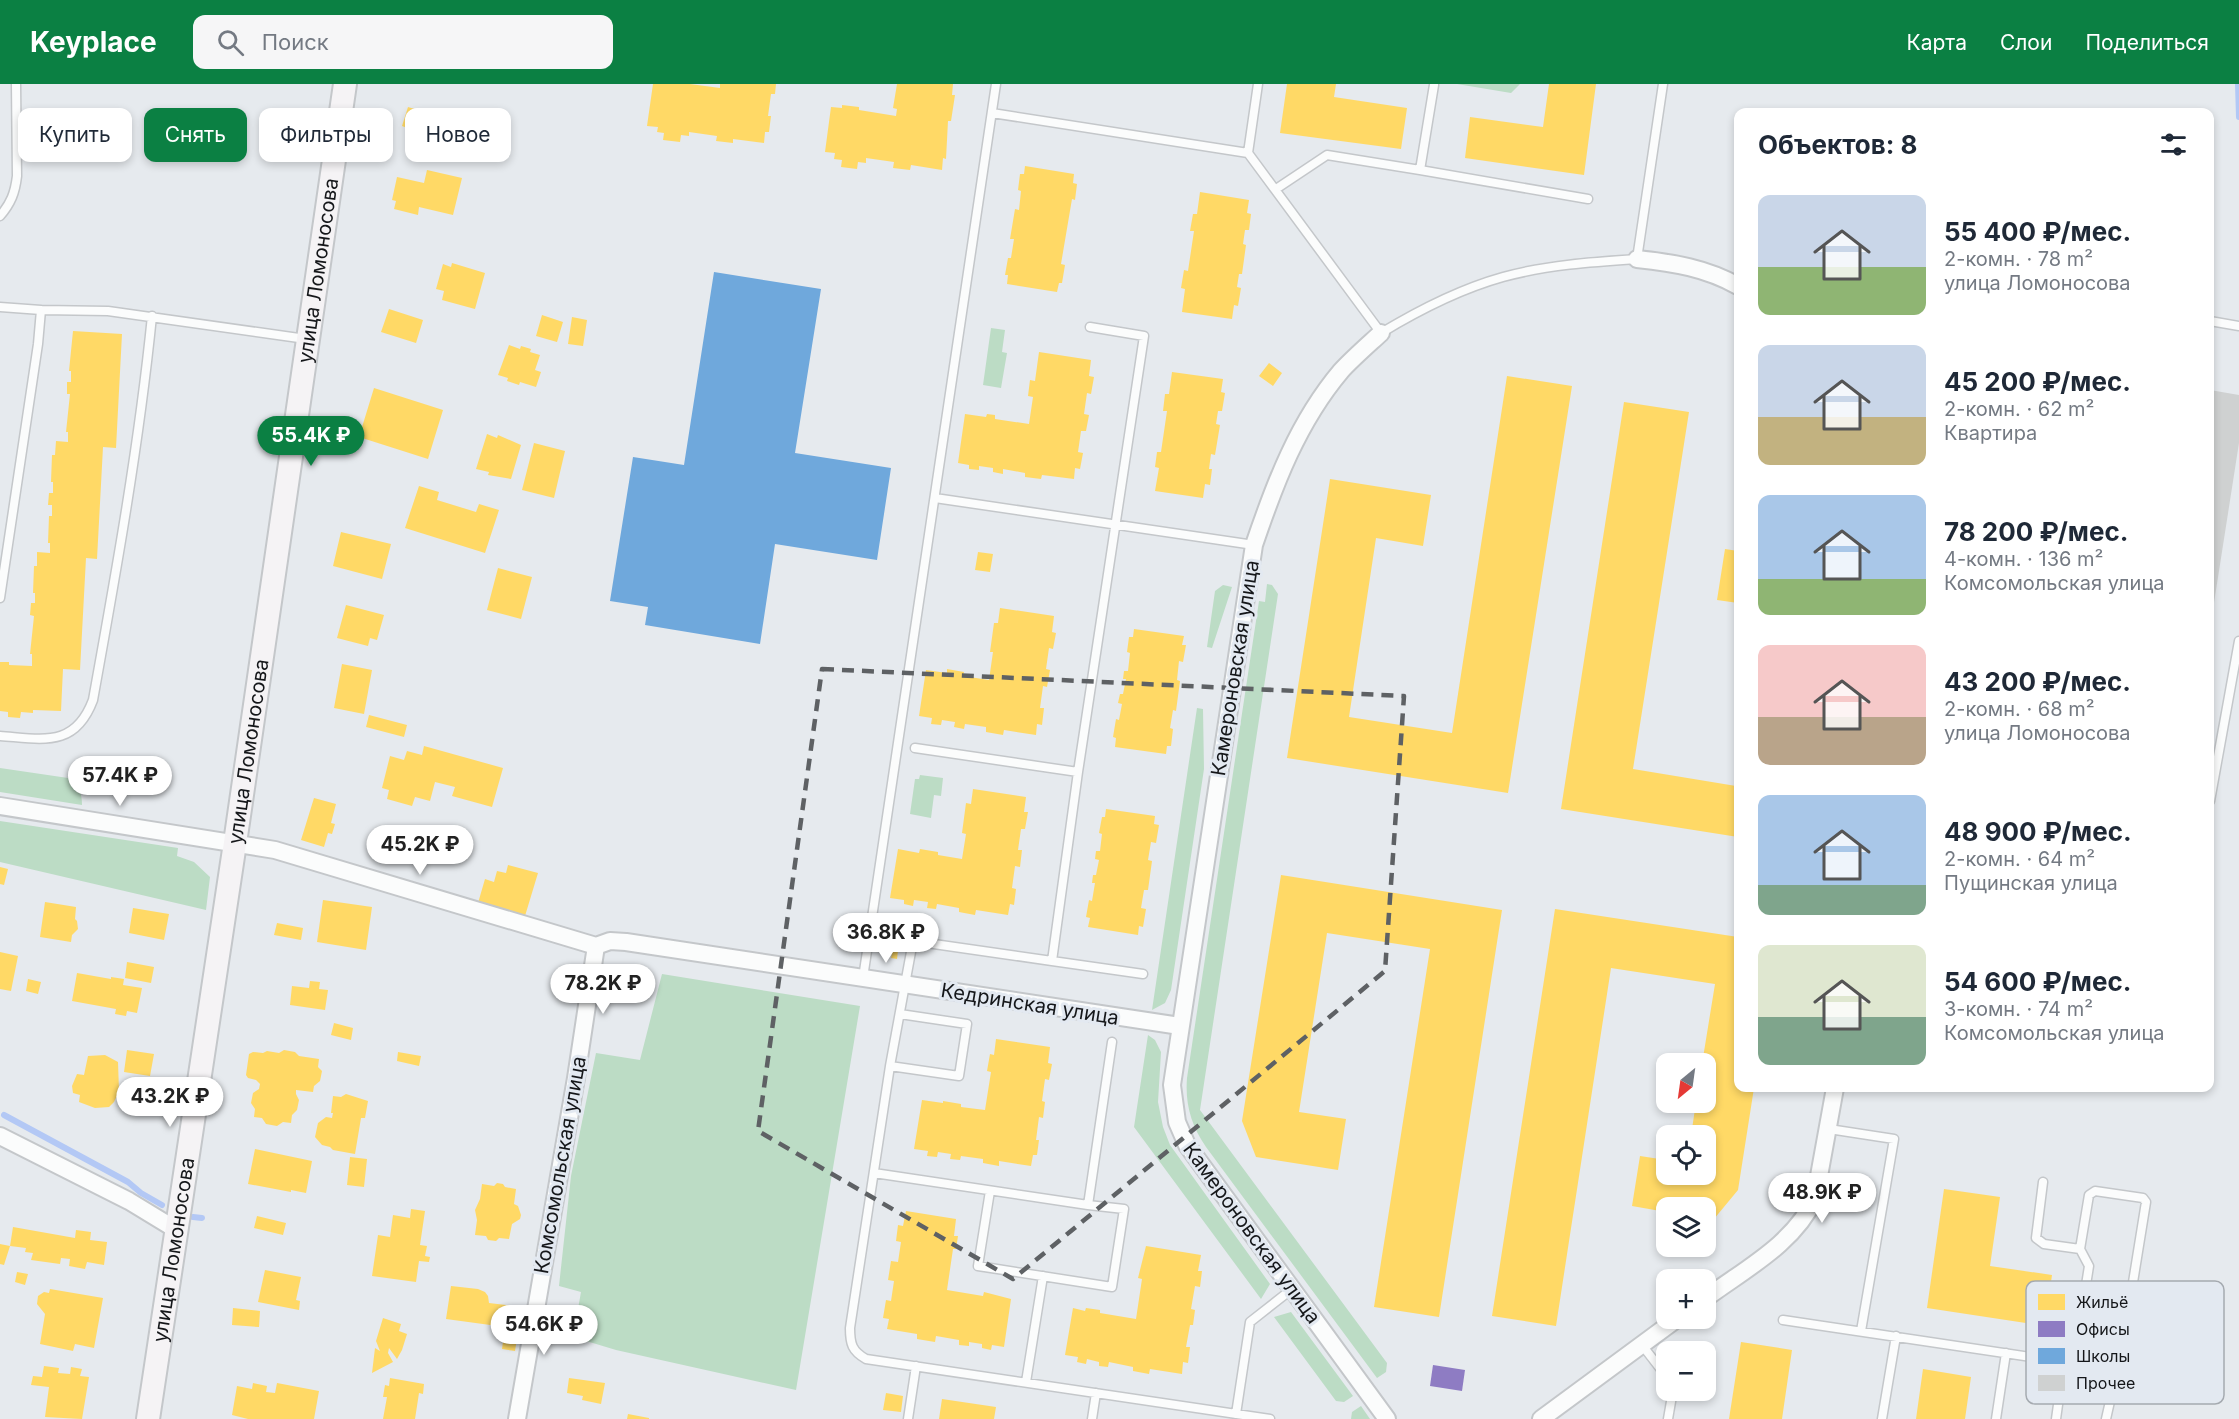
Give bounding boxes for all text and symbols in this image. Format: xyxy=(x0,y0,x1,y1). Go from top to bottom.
search box xyxy=(193,15,613,69)
text: Keyplace xyxy=(30,25,157,59)
icon: search xyxy=(214,26,247,59)
text: Поиск xyxy=(262,29,329,55)
text: Карта xyxy=(1907,30,1967,55)
text: Слои xyxy=(2000,30,2052,55)
text: Поделиться xyxy=(2085,30,2209,55)
chip: Купить xyxy=(18,108,132,162)
chip: Снять xyxy=(144,108,247,162)
chip: Фильтры xyxy=(259,108,393,162)
chip: Новое xyxy=(405,108,511,162)
icon: filters xyxy=(2157,128,2190,161)
text: Объектов: 8 xyxy=(1758,129,1918,160)
street label: улица Ломоносова xyxy=(293,176,343,365)
text: 55 400 ₽/мес. xyxy=(1944,216,2131,247)
icon: home xyxy=(1806,219,1878,291)
text: 2-комн. · 78 m² xyxy=(1944,247,2093,271)
text: улица Ломоносова xyxy=(1944,271,2131,295)
text: 45 200 ₽/мес. xyxy=(1944,366,2131,397)
icon: home xyxy=(1806,369,1878,441)
text: 2-комн. · 62 m² xyxy=(1944,397,2094,421)
pin: 55.4K ₽ xyxy=(256,416,366,467)
text: Квартира xyxy=(1944,421,2037,445)
text: 55.4K ₽ xyxy=(271,423,351,447)
text: 78 200 ₽/мес. xyxy=(1944,516,2128,547)
icon: home xyxy=(1806,519,1878,591)
text: 4-комн. · 136 m² xyxy=(1944,547,2103,571)
street label: Камероновская улица xyxy=(1206,558,1264,778)
text: Комсомольская улица xyxy=(1944,571,2165,595)
street label: улица Ломоносова xyxy=(223,657,274,846)
text: 43 200 ₽/мес. xyxy=(1944,666,2131,697)
icon: home xyxy=(1806,669,1878,741)
text: 2-комн. · 68 m² xyxy=(1944,697,2095,721)
text: улица Ломоносова xyxy=(1944,721,2131,745)
pin: 57.4K ₽ xyxy=(65,756,175,807)
text: 57.4K ₽ xyxy=(82,763,158,787)
text: 48 900 ₽/мес. xyxy=(1944,816,2132,847)
icon: home xyxy=(1806,819,1878,891)
pin: 45.2K ₽ xyxy=(365,825,475,876)
text: 45.2K ₽ xyxy=(380,832,460,856)
text: 2-комн. · 64 m² xyxy=(1944,847,2095,871)
text: Пущинская улица xyxy=(1944,871,2118,895)
pin: 36.8K ₽ xyxy=(831,913,941,964)
text: 36.8K ₽ xyxy=(847,920,925,944)
pin: 78.2K ₽ xyxy=(548,964,658,1015)
text: 54 600 ₽/мес. xyxy=(1944,966,2131,997)
icon: home xyxy=(1806,969,1878,1041)
text: 78.2K ₽ xyxy=(564,971,642,995)
street label: Кедринская улица xyxy=(939,978,1121,1030)
text: 3-комн. · 74 m² xyxy=(1944,997,2093,1021)
text: Комсомольская улица xyxy=(1944,1021,2165,1045)
north arrow xyxy=(1656,1053,1716,1113)
map controls xyxy=(1656,1053,1716,1401)
street label: Комсомольская улица xyxy=(529,1054,591,1276)
pin: 43.2K ₽ xyxy=(115,1077,225,1128)
text: 43.2K ₽ xyxy=(130,1084,210,1108)
button: locate xyxy=(1656,1125,1716,1185)
street label: Камероновская улица xyxy=(1178,1138,1326,1328)
street label: улица Ломоносова xyxy=(148,1156,199,1344)
pin: 48.9K ₽ xyxy=(1767,1173,1877,1224)
text: 48.9K ₽ xyxy=(1782,1180,1862,1204)
button: layers xyxy=(1656,1197,1716,1257)
button: + xyxy=(1656,1269,1716,1329)
legend xyxy=(2026,1281,2224,1404)
text: Жильё xyxy=(2076,1292,2128,1312)
pin: 54.6K ₽ xyxy=(489,1305,599,1356)
text: 54.6K ₽ xyxy=(505,1312,583,1336)
text: Офисы xyxy=(2076,1319,2130,1339)
button: − xyxy=(1656,1341,1716,1401)
text: Школы xyxy=(2076,1346,2130,1366)
text: Прочее xyxy=(2076,1373,2135,1393)

